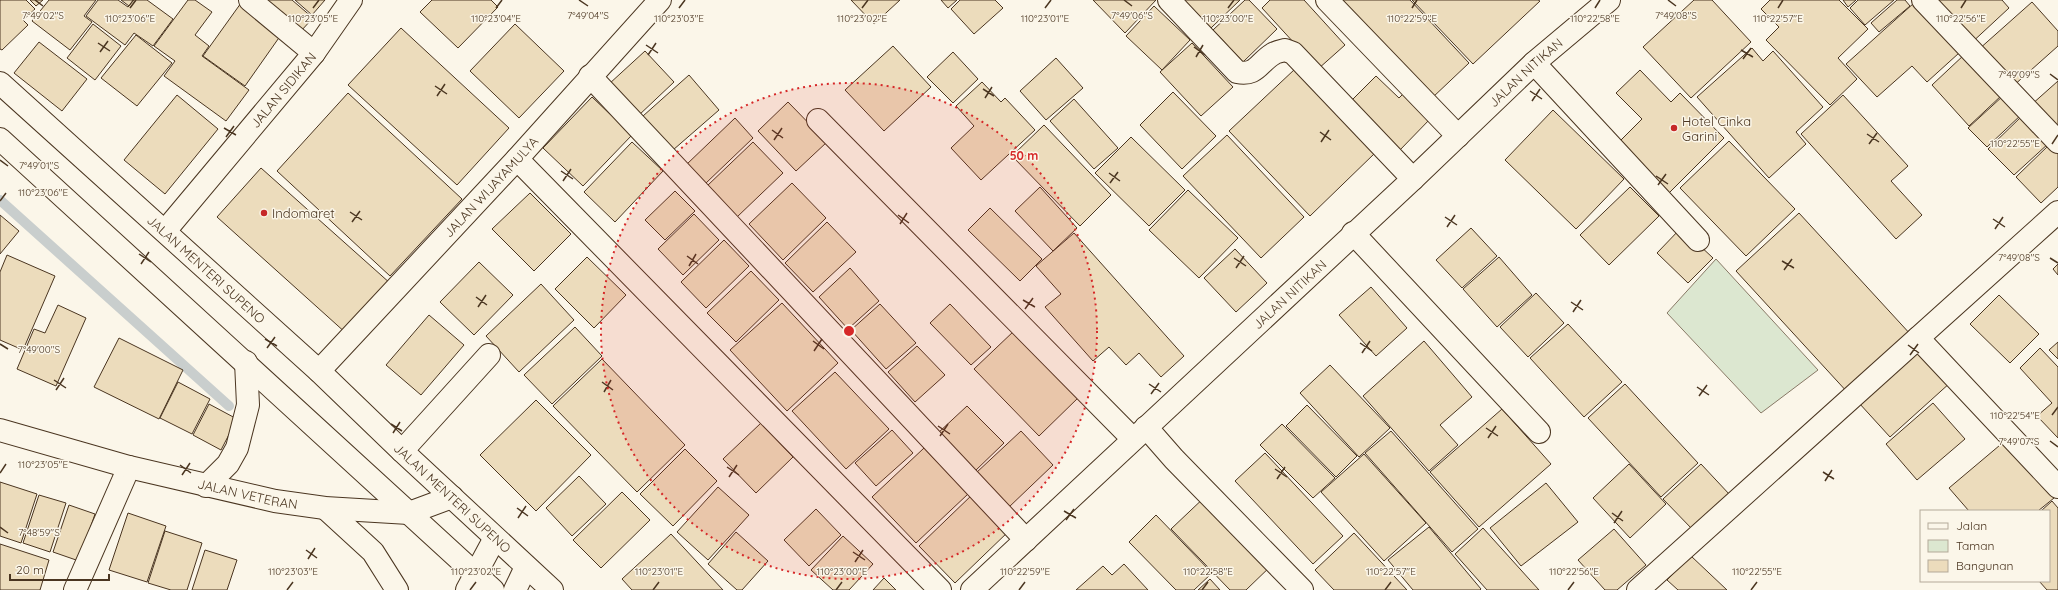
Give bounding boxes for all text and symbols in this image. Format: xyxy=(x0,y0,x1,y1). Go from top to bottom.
text: 7°49'02"S xyxy=(22,9,64,22)
text: 7°49'04"S xyxy=(567,9,609,22)
text: 7°49'06"S xyxy=(1111,9,1153,22)
text: 7°49'08"S xyxy=(1655,9,1697,22)
text: 110°23'06"E xyxy=(105,12,155,25)
text: 110°23'05"E xyxy=(288,12,338,25)
text: 110°23'04"E xyxy=(471,12,521,25)
text: 110°23'03"E xyxy=(654,12,704,25)
text: 110°23'02"E xyxy=(837,12,888,25)
text: 110°23'01"E xyxy=(1021,12,1070,25)
text: 110°23'00"E xyxy=(1203,12,1254,25)
text: 110°22'59"E xyxy=(1387,12,1437,25)
text: 110°22'58"E xyxy=(1570,12,1620,25)
text: 110°22'57"E xyxy=(1753,12,1803,25)
text: 110°22'56"E xyxy=(1936,12,1986,25)
street label: JALAN NITIKAN xyxy=(1485,34,1566,110)
street label: JALAN SIDIKAN xyxy=(247,49,319,131)
text: 7°49'09"S xyxy=(1998,68,2040,81)
place label: Hotel Cinka Garini xyxy=(1682,113,1751,144)
marker: Hotel Cinka Garini xyxy=(1669,123,1679,133)
street label: JALAN WIJAYAMULYA xyxy=(440,133,542,240)
text: 110°22'55"E xyxy=(1990,137,2040,150)
text: 50 m xyxy=(1010,148,1038,163)
text: 7°49'01"S xyxy=(19,159,59,172)
text: 110°23'06"E xyxy=(18,186,68,199)
place label: Indomaret xyxy=(272,205,335,221)
marker: Indomaret xyxy=(259,208,269,218)
street label: JALAN MENTERI SUPENO xyxy=(144,212,269,327)
text: 7°49'08"S xyxy=(1998,251,2040,264)
street label: JALAN NITIKAN xyxy=(1249,256,1330,332)
centre of rings xyxy=(842,324,856,338)
text: 7°49'00"S xyxy=(18,343,61,356)
text: 110°22'54"E xyxy=(1990,409,2040,422)
text: 7°49'07"S xyxy=(1998,435,2040,448)
street label: JALAN MENTERI SUPENO xyxy=(391,440,514,556)
text: 110°23'05"E xyxy=(18,458,68,471)
street label: JALAN VETERAN xyxy=(196,475,299,512)
legend xyxy=(1920,510,2050,582)
text: Jalan xyxy=(1956,518,1987,533)
text: 7°48'59"S xyxy=(18,526,60,539)
text: Taman xyxy=(1956,538,1994,553)
scale bar xyxy=(10,556,109,582)
text: Bangunan xyxy=(1956,558,2013,573)
text: 20 m xyxy=(16,562,44,577)
text: 110°23'03"E xyxy=(268,565,318,578)
text: 110°23'02"E xyxy=(451,565,502,578)
text: 110°23'01"E xyxy=(635,565,684,578)
text: 110°23'00"E xyxy=(817,565,868,578)
text: 110°22'59"E xyxy=(1000,565,1050,578)
text: 110°22'58"E xyxy=(1183,565,1233,578)
text: 110°22'57"E xyxy=(1366,565,1416,578)
text: 110°22'56"E xyxy=(1549,565,1599,578)
text: 110°22'55"E xyxy=(1732,565,1782,578)

